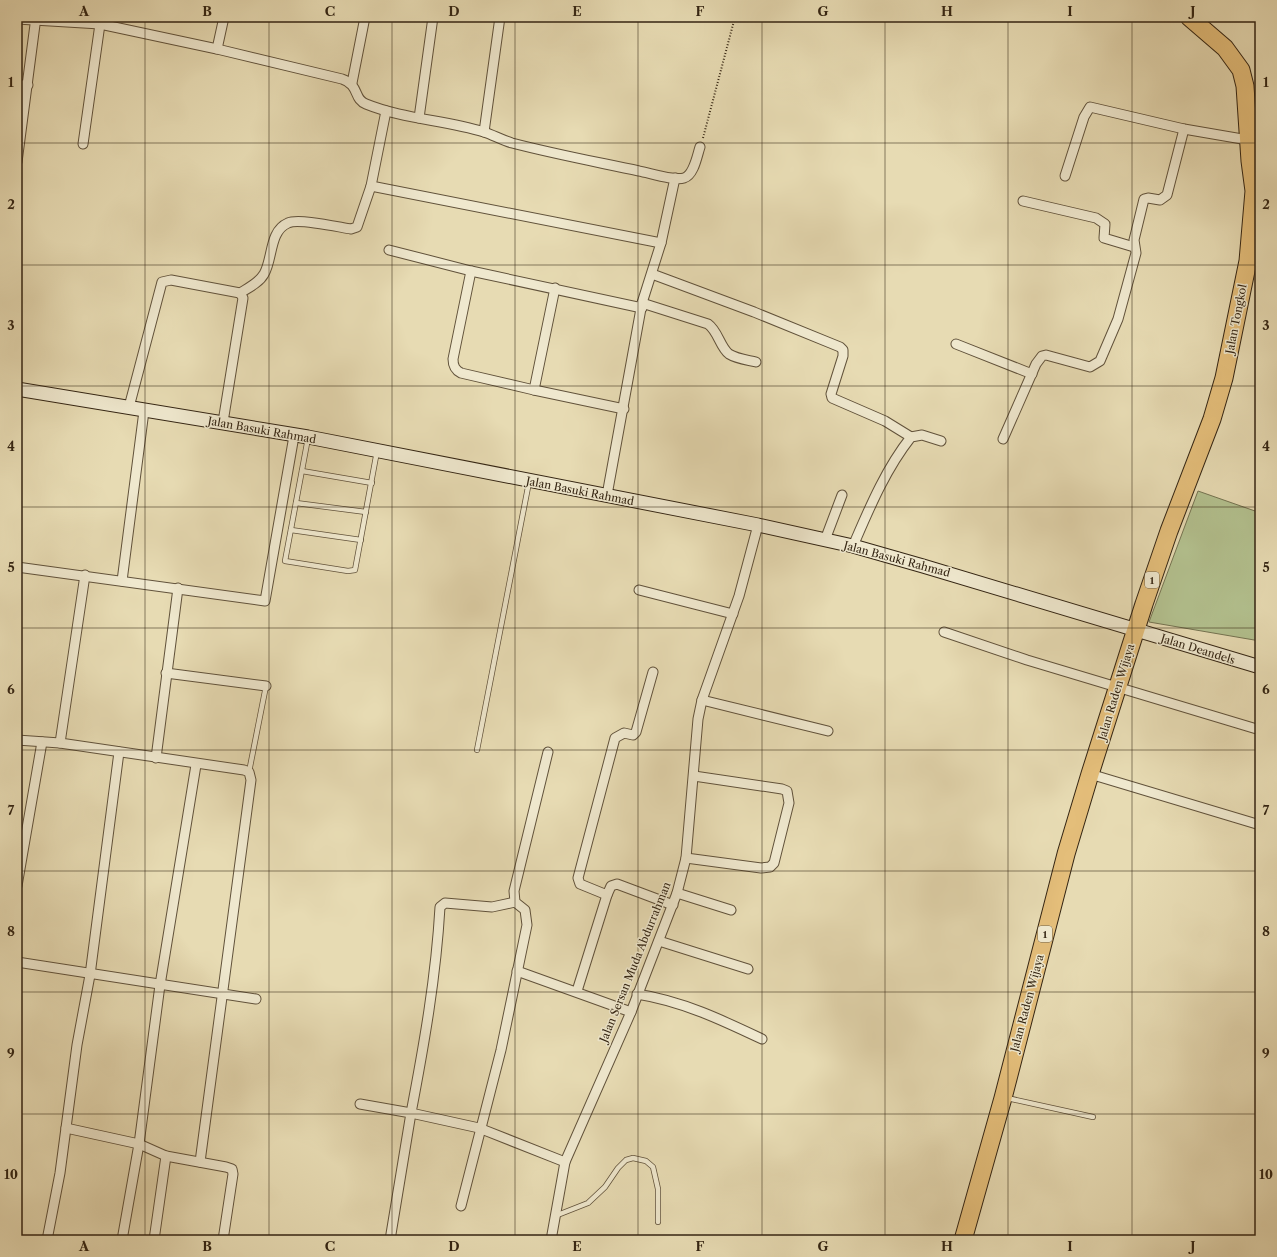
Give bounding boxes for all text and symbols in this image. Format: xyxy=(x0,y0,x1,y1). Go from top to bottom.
text: A xyxy=(78,3,90,19)
text: B xyxy=(202,3,212,19)
text: C xyxy=(325,3,335,19)
text: D xyxy=(448,3,460,19)
text: E xyxy=(572,3,582,19)
text: F xyxy=(696,3,705,19)
text: G xyxy=(817,3,829,19)
text: H xyxy=(941,3,953,19)
text: I xyxy=(1067,3,1073,19)
text: J xyxy=(1188,3,1196,19)
text: 1 xyxy=(8,74,14,90)
text: 1 xyxy=(1263,74,1269,90)
text: 2 xyxy=(7,196,15,212)
text: 2 xyxy=(1262,196,1270,212)
street label: Jalan Tongkol xyxy=(1222,282,1250,357)
text: 3 xyxy=(7,317,15,333)
text: 3 xyxy=(1262,317,1270,333)
street label: Jalan Basuki Rahmad xyxy=(205,413,317,446)
text: 4 xyxy=(7,438,15,454)
text: 4 xyxy=(1262,438,1270,454)
street label: Jalan Basuki Rahmad xyxy=(523,473,635,508)
street label: Jalan Basuki Rahmad xyxy=(840,538,952,580)
text: 5 xyxy=(7,559,15,575)
text: 5 xyxy=(1262,559,1270,575)
road number: 1 xyxy=(1145,572,1159,588)
street label: Jalan Deandels xyxy=(1157,630,1237,667)
street label: Jalan Raden Wijaya xyxy=(1094,642,1137,744)
text: 6 xyxy=(7,681,15,697)
text: 6 xyxy=(1262,681,1270,697)
text: 7 xyxy=(8,802,15,818)
text: 7 xyxy=(1263,802,1270,818)
street label: Jalan Sersan Muda Abdurrahman xyxy=(596,880,674,1046)
text: 8 xyxy=(7,923,15,939)
text: 8 xyxy=(1262,923,1270,939)
road number: 1 xyxy=(1038,926,1052,942)
street label: Jalan Raden Wijaya xyxy=(1007,953,1047,1055)
text: 9 xyxy=(7,1045,15,1061)
text: 9 xyxy=(1262,1045,1270,1061)
text: 10 xyxy=(4,1166,18,1182)
text: 10 xyxy=(1259,1166,1273,1182)
text: A xyxy=(78,1238,90,1254)
text: B xyxy=(202,1238,212,1254)
text: C xyxy=(325,1238,335,1254)
text: D xyxy=(448,1238,460,1254)
text: E xyxy=(572,1238,582,1254)
text: F xyxy=(696,1238,705,1254)
text: G xyxy=(817,1238,829,1254)
text: H xyxy=(941,1238,953,1254)
text: I xyxy=(1067,1238,1073,1254)
text: J xyxy=(1188,1238,1196,1254)

